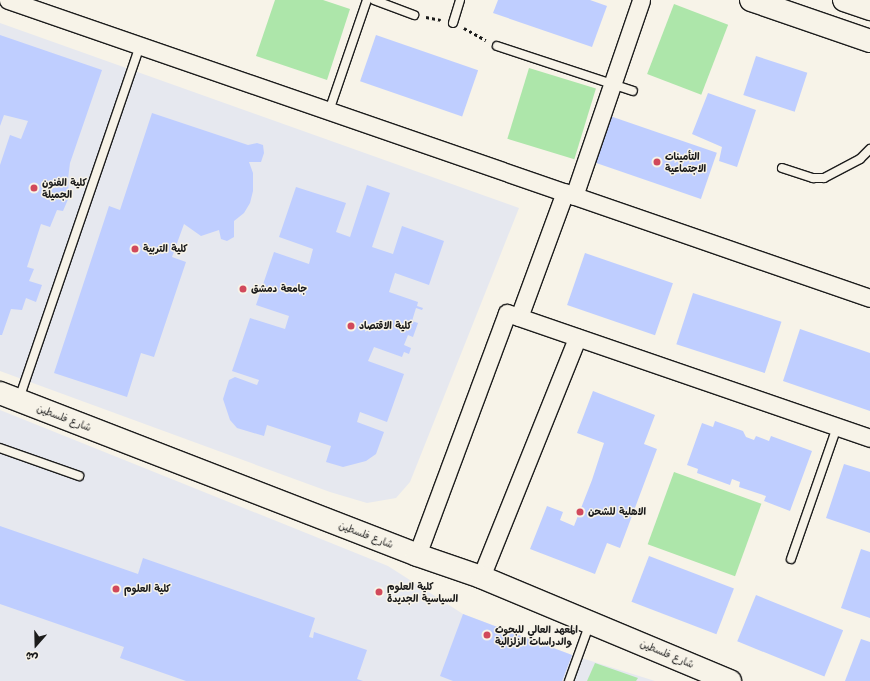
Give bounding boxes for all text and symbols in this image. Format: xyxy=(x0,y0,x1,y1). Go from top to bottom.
place label: التأمينات الاجتماعية xyxy=(665,150,706,174)
marker: التأمينات الاجتماعية xyxy=(652,157,662,167)
place label: كلية الفنون الجميلة xyxy=(42,176,87,200)
marker: كلية الفنون الجميلة xyxy=(29,183,39,193)
place label: كلية التربية xyxy=(143,243,188,255)
marker: كلية التربية xyxy=(130,244,140,254)
place label: جامعة دمشق xyxy=(251,283,307,295)
marker: جامعة دمشق xyxy=(238,284,248,294)
place label: كلية الاقتصاد xyxy=(359,320,412,332)
marker: كلية الاقتصاد xyxy=(346,321,356,331)
street label: شارع فلسطين xyxy=(35,402,93,434)
place label: الاهلية للشحن xyxy=(588,506,646,518)
marker: الاهلية للشحن xyxy=(575,507,585,517)
street label: شارع فلسطين xyxy=(337,519,395,551)
place label: كلية العلوم السياسية الجديدة xyxy=(387,580,458,604)
place label: كلية العلوم xyxy=(124,583,171,595)
marker: كلية العلوم xyxy=(111,584,121,594)
marker: كلية العلوم السياسية الجديدة xyxy=(374,587,384,597)
place label: المعهد العالي للبحوث والدراسات الزلزالية xyxy=(495,623,578,646)
north arrow xyxy=(16,625,56,665)
marker: المعهد العالي للبحوث والدراسات الزلزالية xyxy=(482,630,492,640)
street label: شارع فلسطين xyxy=(638,637,696,671)
text: ش xyxy=(23,648,40,666)

